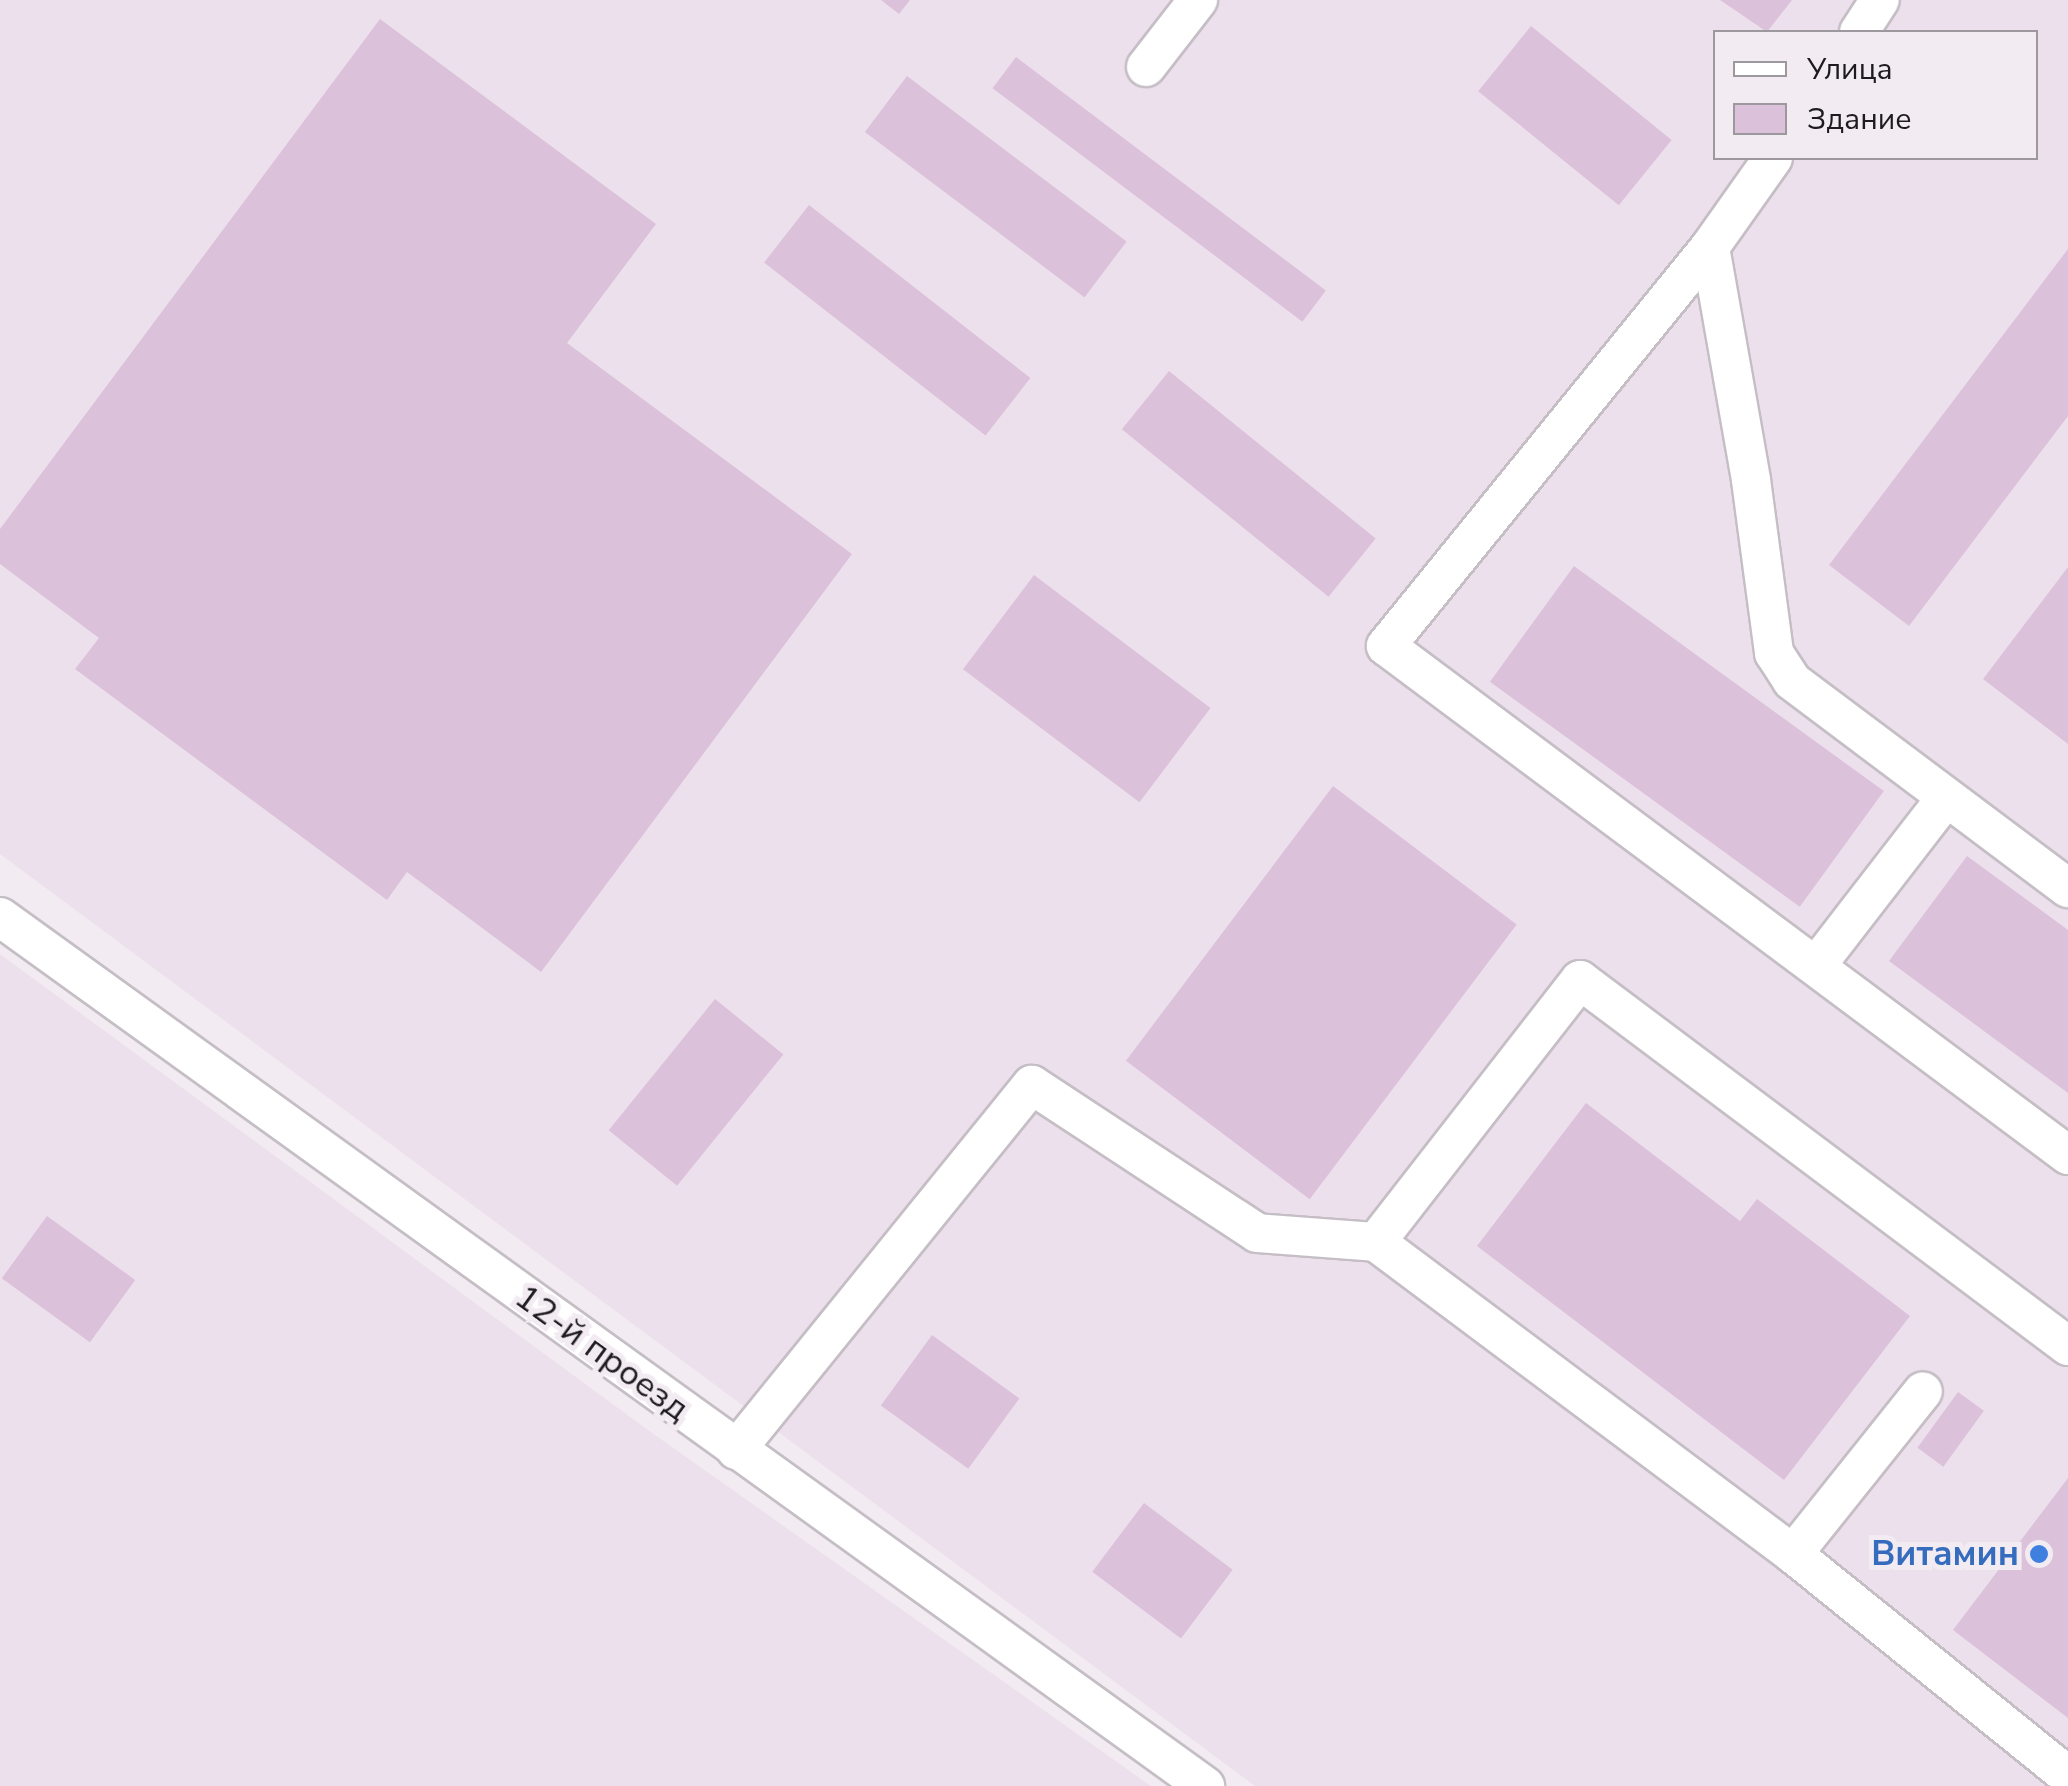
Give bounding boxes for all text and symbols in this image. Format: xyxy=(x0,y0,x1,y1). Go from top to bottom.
legend xyxy=(1713,30,2038,160)
text: Улица xyxy=(1807,49,1893,90)
text: Здание xyxy=(1807,99,1912,140)
street label: 12-й проезд xyxy=(507,1276,697,1430)
place label: Витамин xyxy=(1871,1533,2019,1575)
marker: Витамин xyxy=(2028,1543,2050,1565)

